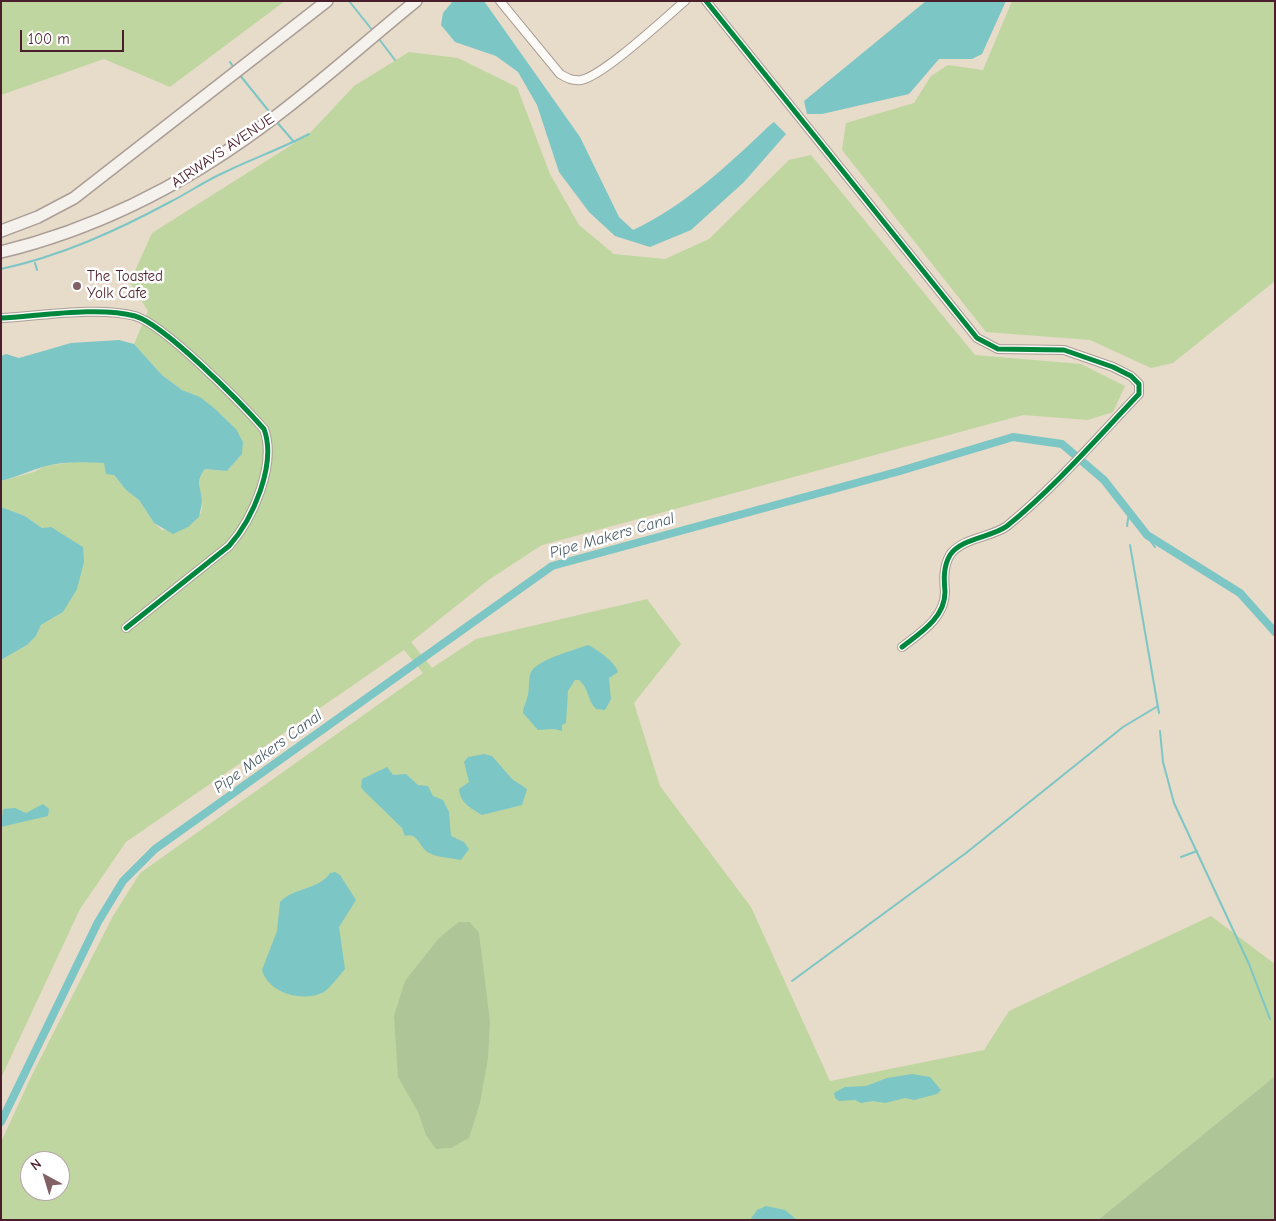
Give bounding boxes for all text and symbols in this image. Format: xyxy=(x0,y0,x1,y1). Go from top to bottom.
scale bar xyxy=(22,20,126,52)
text: 100 m xyxy=(28,30,70,48)
street label: AIRWAYS AVENUE xyxy=(168,110,278,192)
place label: The Toasted Yolk Cafe xyxy=(87,268,163,303)
marker: The Toasted Yolk Cafe xyxy=(71,280,83,292)
water label: Pipe Makers Canal xyxy=(547,509,677,563)
water label: Pipe Makers Canal xyxy=(210,706,326,798)
north arrow xyxy=(20,1151,70,1201)
text: N xyxy=(27,1155,45,1174)

